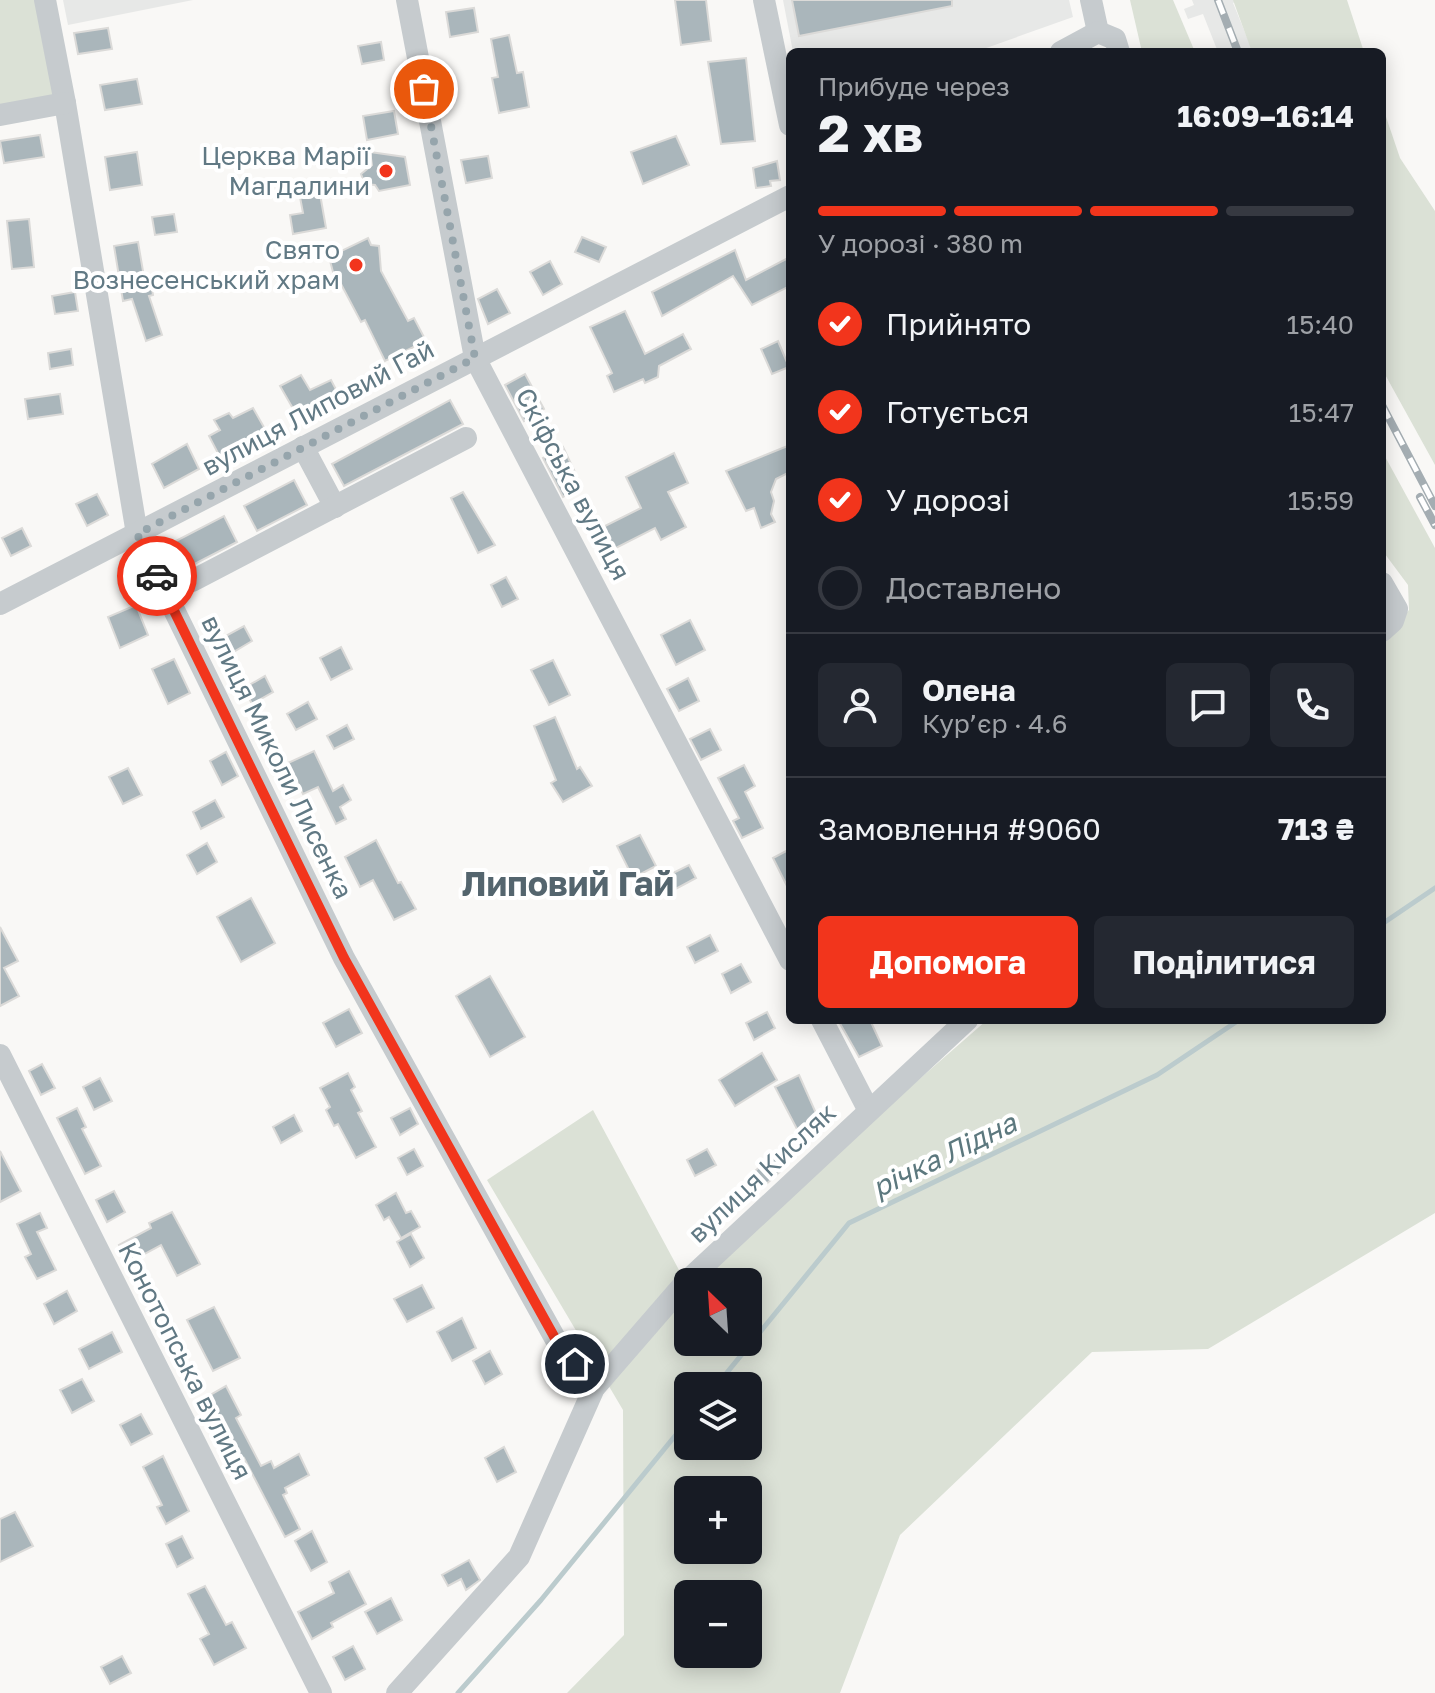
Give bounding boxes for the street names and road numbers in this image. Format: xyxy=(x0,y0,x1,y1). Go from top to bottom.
street label: вулиця Липовий Гай xyxy=(197,333,439,482)
street label: Скіфська вулиця xyxy=(510,382,637,585)
street label: вулиця Миколи Лисенка xyxy=(195,610,360,904)
street label: вулиця Кисляк xyxy=(682,1096,842,1249)
street label: Конотопська вулиця xyxy=(112,1237,259,1485)

